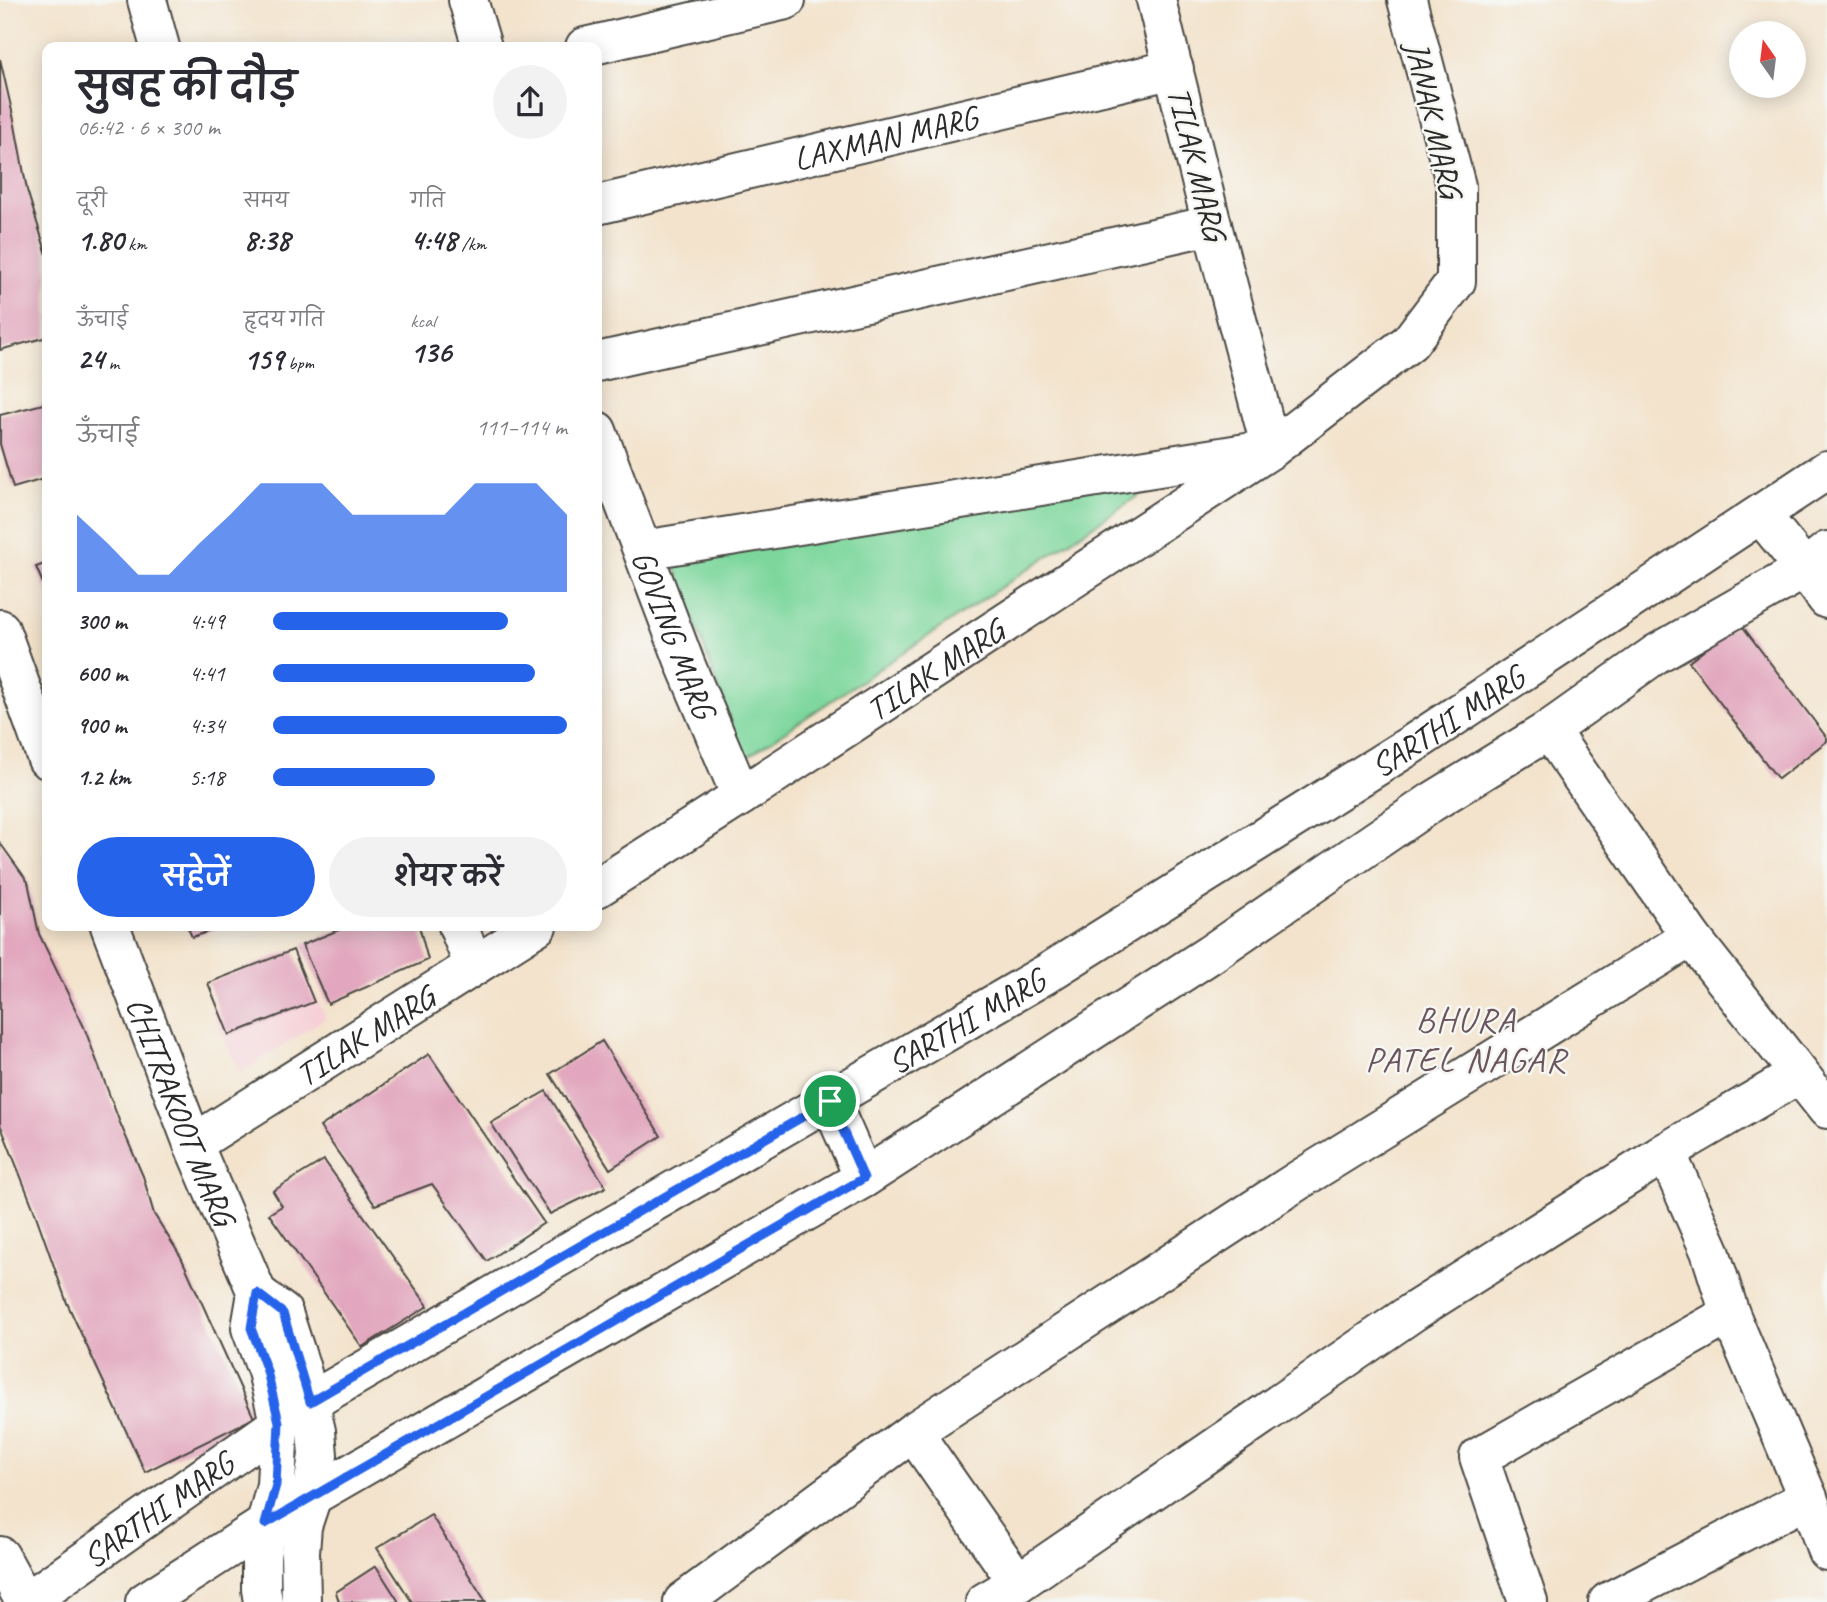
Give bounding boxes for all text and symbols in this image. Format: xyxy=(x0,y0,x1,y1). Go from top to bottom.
north arrow xyxy=(1729,21,1806,98)
map controls xyxy=(1729,21,1806,98)
street label: JANAK MARG xyxy=(1395,35,1473,206)
text: सुबह की दौड़ xyxy=(77,63,297,110)
button: share xyxy=(493,65,567,139)
street label: TILAK MARG xyxy=(1158,83,1237,248)
street label: LAXMAN MARG xyxy=(789,95,985,180)
text: 06:42 · 6 × 300 m xyxy=(77,113,220,142)
text: दूरी xyxy=(77,189,107,213)
text: समय xyxy=(244,189,289,213)
text: गति xyxy=(410,189,445,213)
text: 1.80 xyxy=(77,221,123,259)
text: 8:38 xyxy=(244,221,290,259)
text: 4:48 xyxy=(410,221,457,259)
text: km xyxy=(123,232,147,256)
text: /km xyxy=(457,232,486,256)
text: ऊँचाई xyxy=(77,308,128,332)
text: हृदय गति xyxy=(244,308,324,332)
text: kcal xyxy=(410,309,435,333)
text: 136 xyxy=(410,333,451,371)
text: 24 xyxy=(77,340,104,378)
text: 159 xyxy=(244,340,283,378)
text: m xyxy=(104,351,119,375)
text: bpm xyxy=(283,351,314,375)
text: 111–114 m xyxy=(476,413,567,442)
text: ऊँचाई xyxy=(77,420,139,449)
street label: GOVING MARG xyxy=(622,544,727,728)
text: 300 m xyxy=(77,607,127,636)
text: 4:49 xyxy=(189,607,225,636)
street label: TILAK MARG xyxy=(858,607,1015,730)
street label: SARTHI MARG xyxy=(1363,654,1536,787)
text: 600 m xyxy=(77,659,127,688)
text: 4:41 xyxy=(189,659,225,688)
text: 900 m xyxy=(77,711,126,740)
text: 4:34 xyxy=(189,711,225,740)
text: 1.2 km xyxy=(77,763,131,792)
text: 5:18 xyxy=(189,763,225,792)
button: सहेजें xyxy=(77,837,315,917)
button: शेयर करें xyxy=(329,837,567,917)
street label: SARTHI MARG xyxy=(880,957,1056,1084)
street label: TILAK MARG xyxy=(288,974,446,1096)
street label: CHITRAKOOT MARG xyxy=(117,991,247,1235)
district label: BHURA PATEL NAGAR xyxy=(1365,997,1569,1082)
pin xyxy=(800,1071,860,1131)
icon: arrive xyxy=(811,1082,849,1120)
street label: SARTHI MARG xyxy=(75,1440,245,1578)

